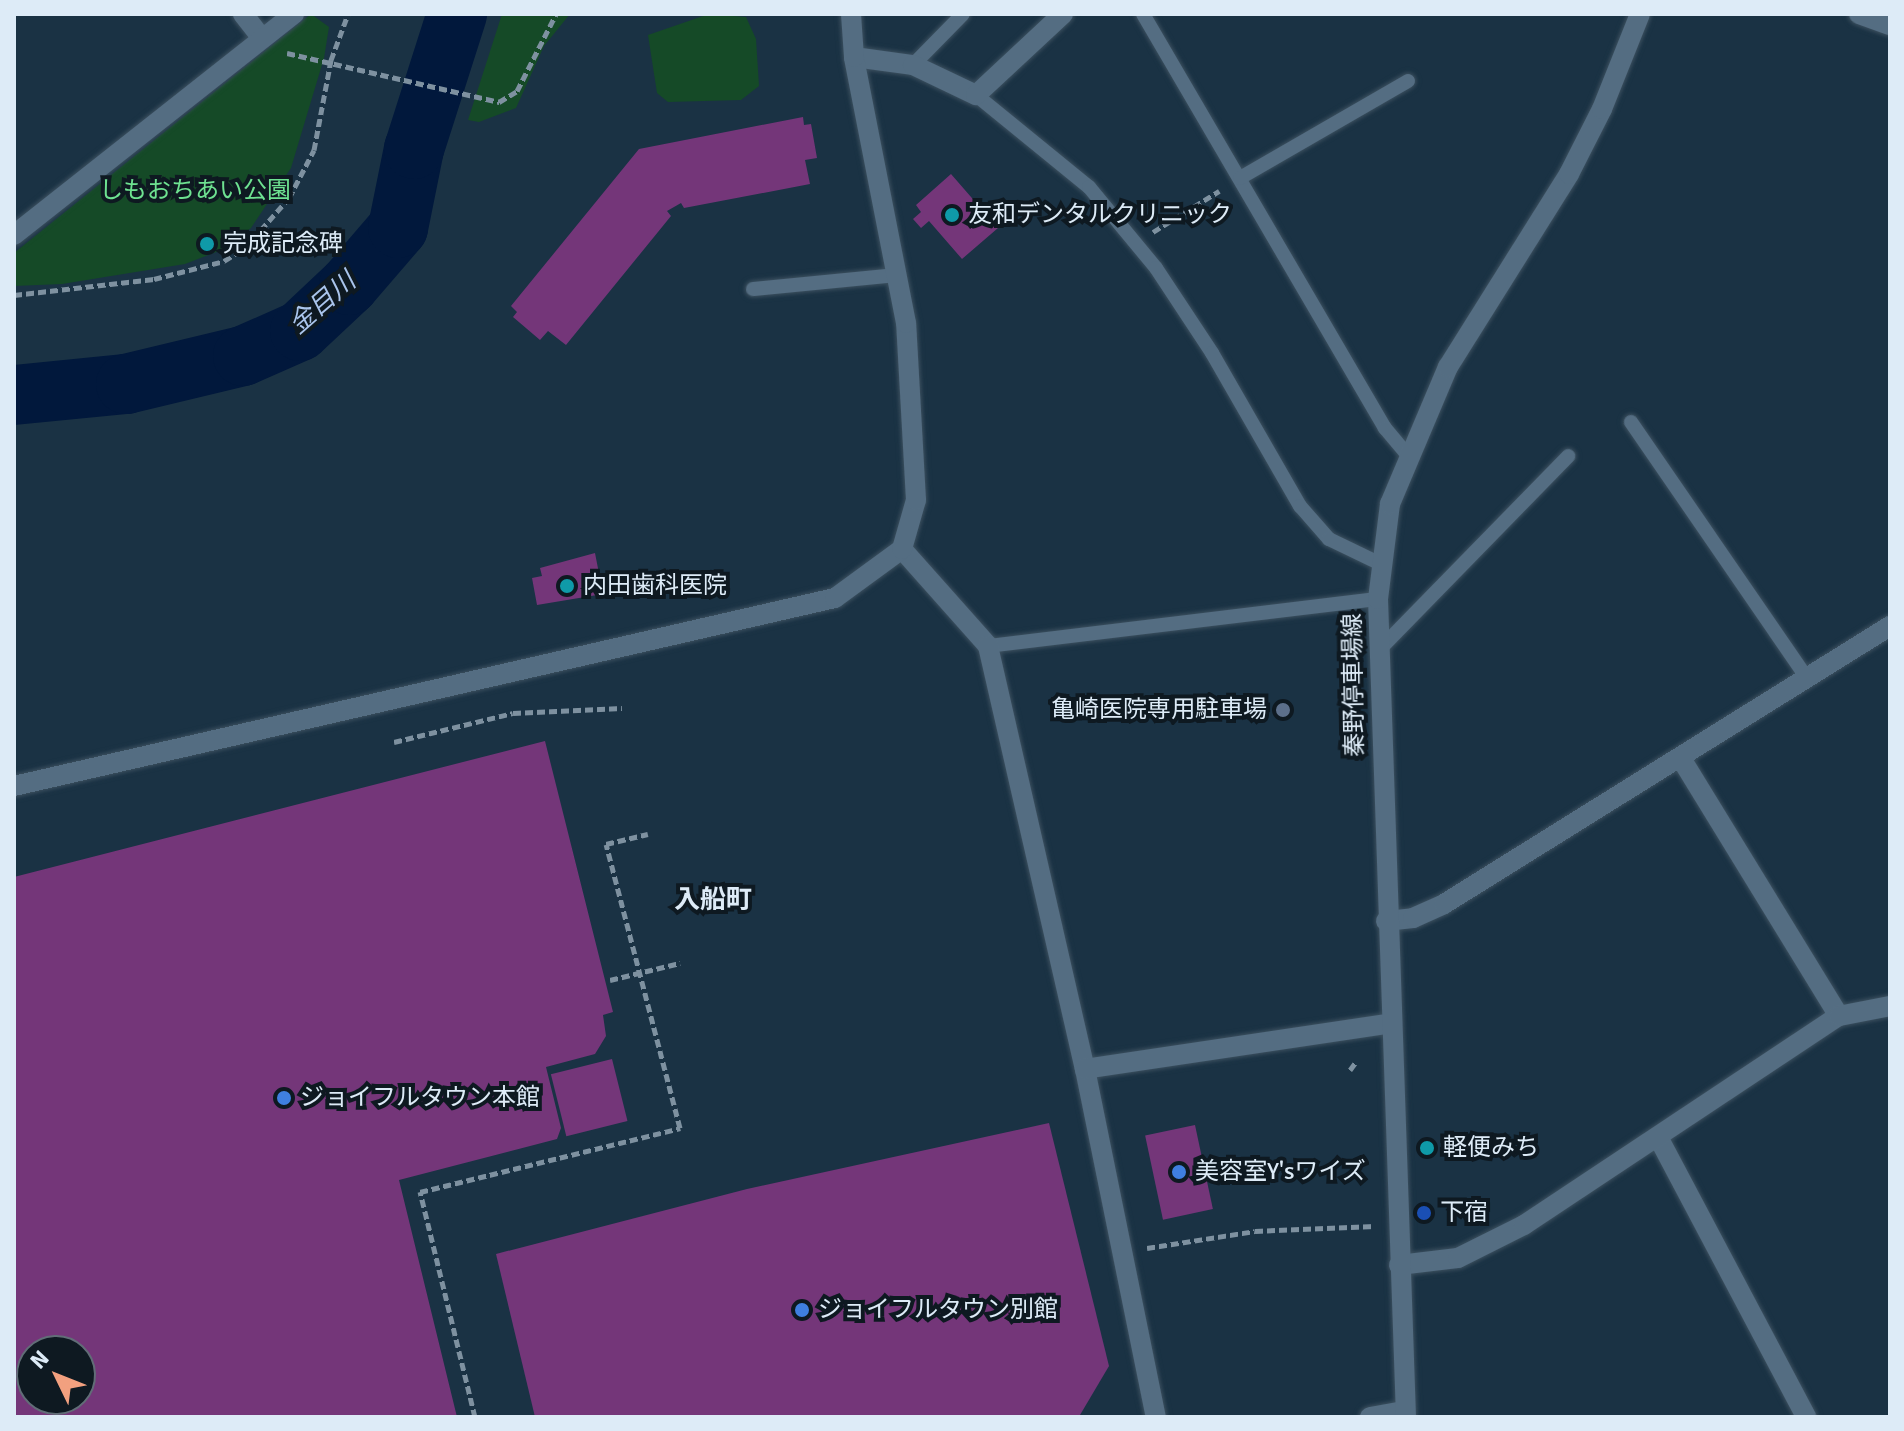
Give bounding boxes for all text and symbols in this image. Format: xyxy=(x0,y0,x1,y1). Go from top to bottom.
park label: しもおちあい公園 xyxy=(99,177,291,205)
place label: 友和デンタルクリニック xyxy=(968,201,1232,229)
marker: 友和デンタルクリニック xyxy=(943,206,961,224)
place label: 完成記念碑 xyxy=(223,230,343,258)
marker: 完成記念碑 xyxy=(198,235,216,253)
water label: 金目川 xyxy=(283,267,363,341)
place label: 内田歯科医院 xyxy=(583,572,727,600)
marker: 内田歯科医院 xyxy=(558,577,576,595)
street label: 秦野停車場線 xyxy=(1338,613,1370,757)
place label: 亀崎医院専用駐車場 xyxy=(1051,696,1267,724)
marker: 亀崎医院専用駐車場 xyxy=(1274,701,1292,719)
district label: 入船町 xyxy=(674,885,752,917)
place label: ジョイフルタウン本館 xyxy=(300,1084,540,1112)
marker: ジョイフルタウン本館 xyxy=(275,1089,293,1107)
place label: 軽便みち xyxy=(1443,1134,1539,1162)
marker: 軽便みち xyxy=(1418,1139,1436,1157)
place label: 美容室Y'sワイズ xyxy=(1195,1158,1367,1186)
marker: 美容室Y'sワイズ xyxy=(1170,1163,1188,1181)
place label: 下宿 xyxy=(1440,1199,1488,1227)
marker: 下宿 xyxy=(1415,1204,1433,1222)
place label: ジョイフルタウン別館 xyxy=(818,1296,1058,1324)
marker: ジョイフルタウン別館 xyxy=(793,1301,811,1319)
north arrow xyxy=(16,1335,96,1415)
text: N xyxy=(24,1345,55,1374)

